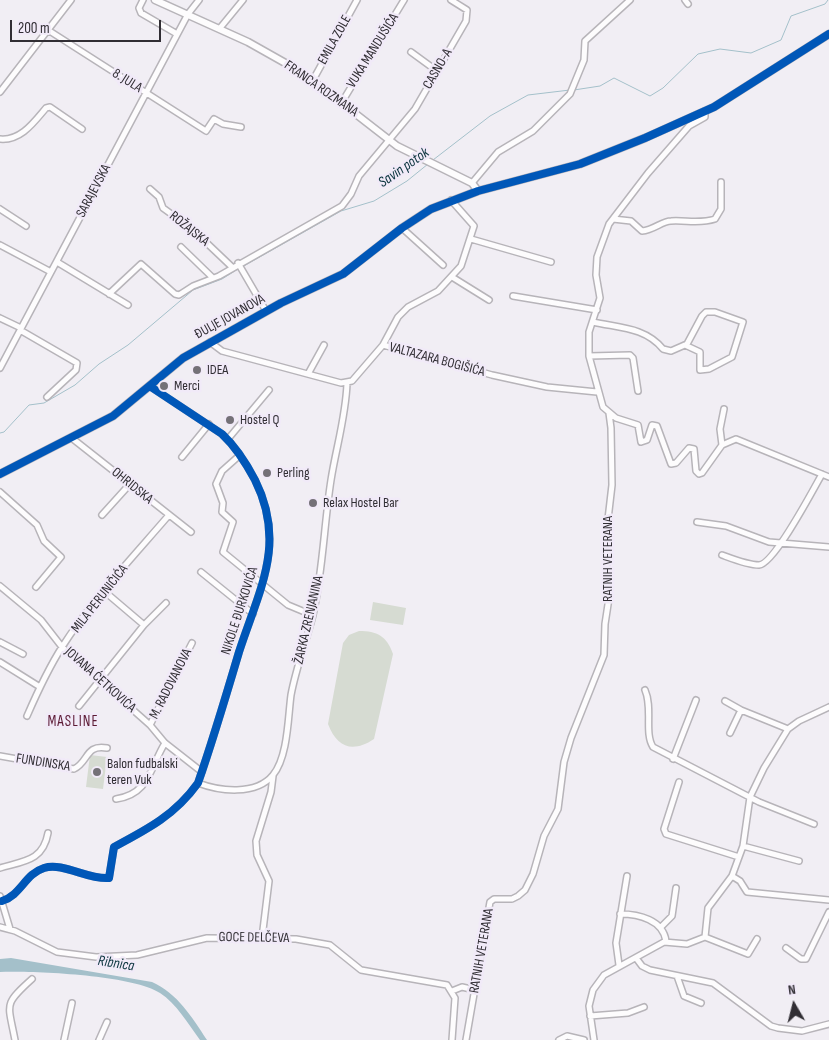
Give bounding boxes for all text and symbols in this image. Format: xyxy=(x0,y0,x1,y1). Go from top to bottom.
scale bar xyxy=(12,10,164,42)
street label: VUKA MANDUŠIĆA xyxy=(343,11,403,91)
street label: EMILA ZOLE xyxy=(315,12,355,68)
text: 200 m xyxy=(18,19,50,38)
street label: CASNO-A xyxy=(420,46,456,92)
street label: FRANCA ROZMANA xyxy=(281,57,361,121)
street label: 8. JULA xyxy=(109,65,145,97)
water label: Savin potok xyxy=(375,144,433,192)
street label: SARAJEVSKA xyxy=(73,162,115,220)
street label: ROŽAJSKA xyxy=(166,208,212,250)
street label: ĐULJE JOVANOVA xyxy=(192,291,268,343)
street label: VALTAZARA BOGIŠIĆA xyxy=(387,339,487,381)
place label: IDEA xyxy=(207,362,228,378)
marker: IDEA xyxy=(191,364,203,376)
place label: Merci xyxy=(174,378,200,394)
marker: Merci xyxy=(158,380,170,392)
place label: Hostel Q xyxy=(240,412,279,428)
marker: Hostel Q xyxy=(224,414,236,426)
street label: OHRIDSKA xyxy=(108,464,156,508)
place label: Perling xyxy=(277,465,310,481)
marker: Perling xyxy=(261,467,273,479)
place label: Relax Hostel Bar xyxy=(323,495,399,511)
marker: Relax Hostel Bar xyxy=(307,497,319,509)
street label: RATNIH VETERANA xyxy=(600,516,616,602)
street label: MILA PERUNIČIĆA xyxy=(68,561,132,637)
street label: NIKOLE ĐURKOVIĆA xyxy=(218,565,262,657)
street label: ŽARKA ZRENJANINA xyxy=(291,574,327,666)
street label: JOVANA ĆETKOVIĆA xyxy=(61,644,139,716)
street label: M. RADOVANOVA xyxy=(146,646,196,722)
district label: MASLINE xyxy=(47,713,99,731)
street label: FUNDINSKA xyxy=(15,750,71,776)
place label: Balon fudbalski teren Vuk xyxy=(107,756,178,789)
marker: Balon fudbalski teren Vuk xyxy=(91,766,103,778)
street label: RATNIH VETERANA xyxy=(466,907,498,995)
street label: GOCE DELČEVA xyxy=(218,929,290,947)
water label: Ribnica xyxy=(97,952,135,976)
north arrow xyxy=(769,980,819,1030)
text: N xyxy=(787,981,797,999)

